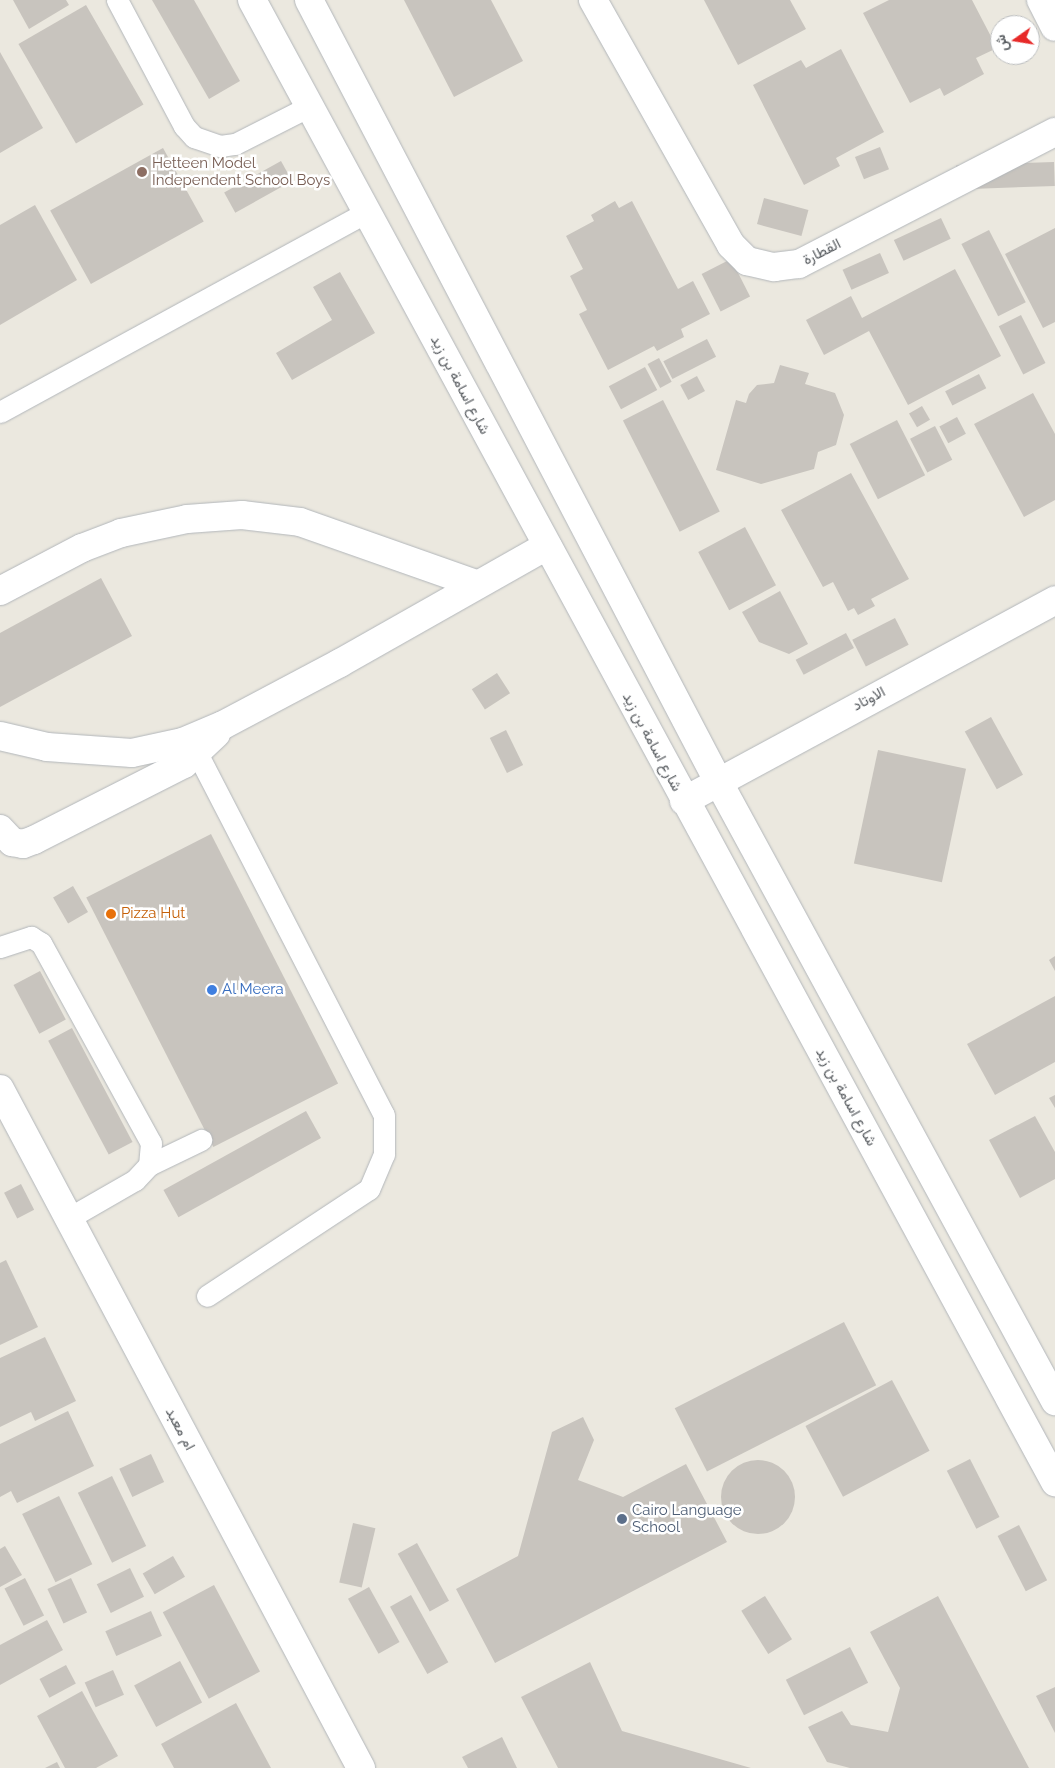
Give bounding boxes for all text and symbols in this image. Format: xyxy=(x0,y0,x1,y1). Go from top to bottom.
north arrow xyxy=(990,15,1040,65)
text: ش xyxy=(992,33,1011,53)
place label: Hetteen Model Independent School Boys xyxy=(152,154,331,189)
marker: Hetteen Model Independent School Boys xyxy=(136,166,148,178)
street label: القطارة xyxy=(800,235,844,269)
street label: شارع اسامة بن زيد xyxy=(426,332,494,438)
street label: الاوتاد xyxy=(849,683,889,715)
street label: شارع اسامة بن زيد xyxy=(618,689,686,795)
place label: Pizza Hut xyxy=(121,905,185,923)
marker: Pizza Hut xyxy=(105,908,117,920)
place label: Al Meera xyxy=(222,981,284,999)
marker: Al Meera xyxy=(206,984,218,996)
street label: شارع اسامة بن زيد xyxy=(812,1045,880,1149)
street label: ام معبد xyxy=(161,1404,199,1454)
place label: Cairo Language School xyxy=(632,1501,742,1536)
marker: Cairo Language School xyxy=(616,1513,628,1525)

